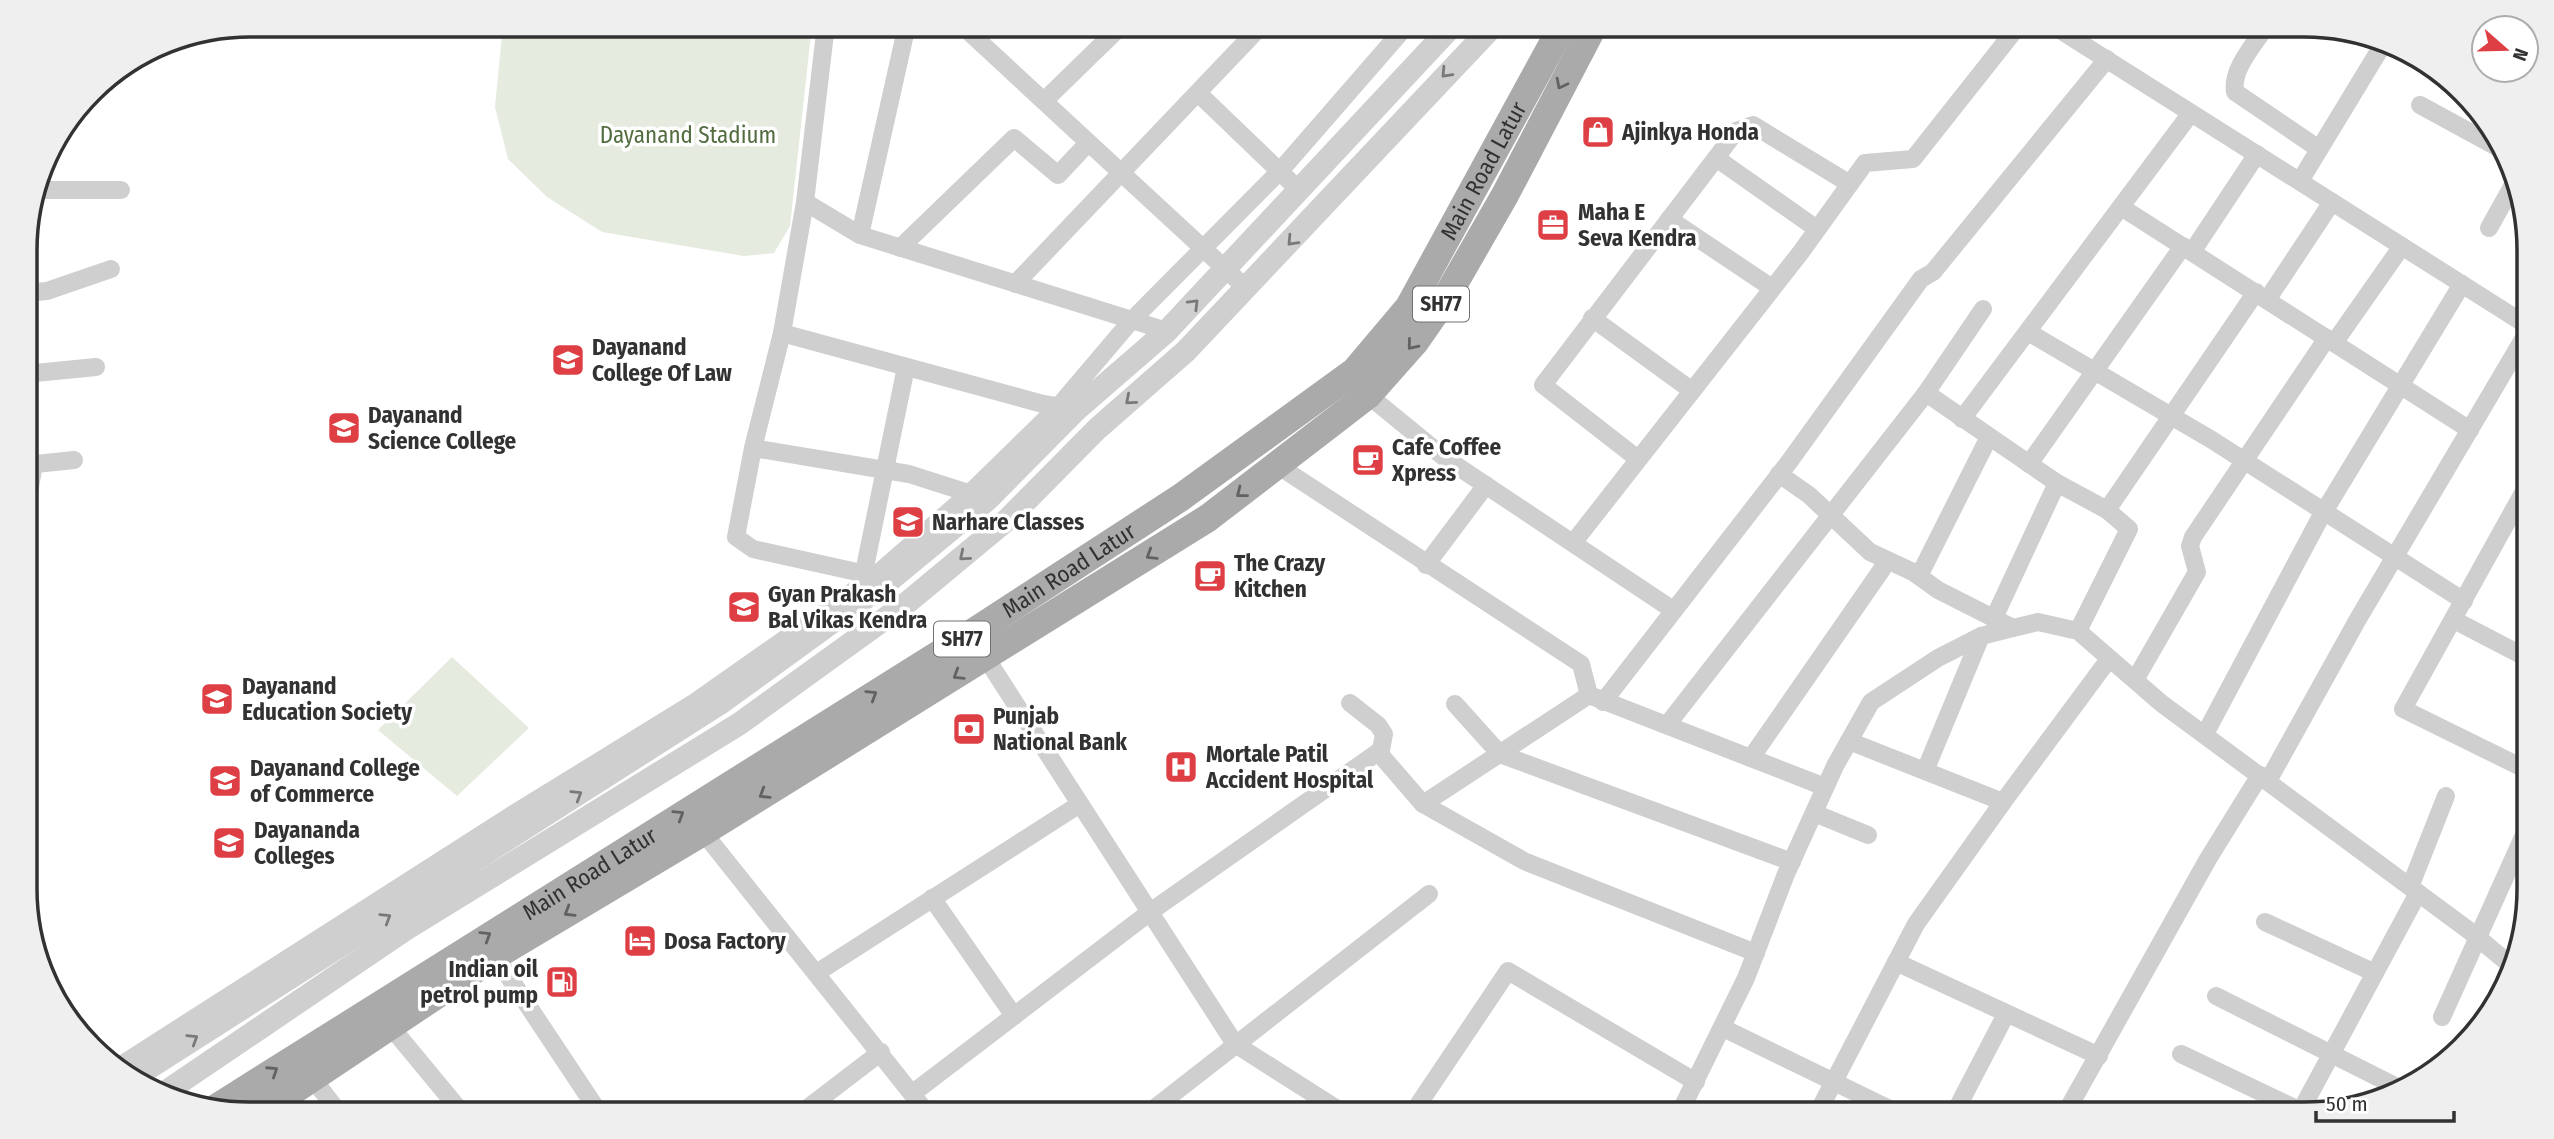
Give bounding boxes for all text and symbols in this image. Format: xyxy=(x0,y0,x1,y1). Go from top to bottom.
north arrow xyxy=(2470,14,2540,84)
text: N xyxy=(2508,45,2533,64)
one-way arrow xyxy=(1442,65,1454,78)
one-way arrow xyxy=(1555,77,1569,89)
street label: Main Road Latur xyxy=(1434,97,1532,245)
shop icon: Ajinkya Honda xyxy=(1579,113,1617,151)
place label: Ajinkya Honda xyxy=(1621,118,1759,146)
park label: Dayanand Stadium xyxy=(600,121,776,149)
place label: Maha E Seva Kendra xyxy=(1578,198,1696,252)
office icon: Maha E Seva Kendra xyxy=(1534,206,1572,244)
one-way arrow xyxy=(1288,233,1300,246)
road number: SH77 xyxy=(1413,286,1469,322)
one-way arrow xyxy=(1186,300,1198,312)
place label: Dayanand College Of Law xyxy=(592,333,732,387)
one-way arrow xyxy=(1408,337,1420,350)
school or university icon: Dayanand College Of Law xyxy=(549,341,587,379)
one-way arrow xyxy=(1125,392,1138,404)
place label: Dayanand Science College xyxy=(368,401,517,455)
school or university icon: Dayanand Science College xyxy=(325,409,363,447)
place label: Cafe Coffee Xpress xyxy=(1391,433,1501,487)
cafe icon: Cafe Coffee Xpress xyxy=(1349,441,1387,479)
one-way arrow xyxy=(1236,485,1248,498)
school or university icon: Narhare Classes xyxy=(889,503,927,541)
place label: Narhare Classes xyxy=(932,508,1084,536)
street label: Main Road Latur xyxy=(997,517,1140,624)
one-way arrow xyxy=(1145,546,1158,559)
one-way arrow xyxy=(959,547,972,560)
place label: The Crazy Kitchen xyxy=(1234,549,1326,603)
cafe icon: The Crazy Kitchen xyxy=(1191,557,1229,595)
place label: Gyan Prakash Bal Vikas Kendra xyxy=(768,580,927,634)
school or university icon: Gyan Prakash Bal Vikas Kendra xyxy=(725,588,763,626)
road number: SH77 xyxy=(934,622,990,656)
one-way arrow xyxy=(952,667,965,680)
place label: Dayanand Education Society xyxy=(242,672,413,726)
school or university icon: Dayanand Education Society xyxy=(198,680,236,718)
one-way arrow xyxy=(865,691,878,704)
place label: Punjab National Bank xyxy=(993,702,1127,756)
bank icon: Punjab National Bank xyxy=(950,710,988,748)
place label: Mortale Patil Accident Hospital xyxy=(1205,740,1374,794)
hospital icon: Mortale Patil Accident Hospital xyxy=(1162,748,1200,786)
place label: Dayanand College of Commerce xyxy=(250,754,420,808)
school or university icon: Dayanand College of Commerce xyxy=(206,762,244,800)
one-way arrow xyxy=(758,786,771,799)
one-way arrow xyxy=(569,790,582,803)
one-way arrow xyxy=(671,811,684,824)
place label: Dayananda Colleges xyxy=(254,816,360,870)
street label: Main Road Latur xyxy=(517,821,662,926)
school or university icon: Dayananda Colleges xyxy=(210,824,248,862)
one-way arrow xyxy=(564,904,577,917)
one-way arrow xyxy=(378,913,391,926)
hotel icon: Dosa Factory xyxy=(621,922,659,960)
place label: Dosa Factory xyxy=(664,927,787,955)
one-way arrow xyxy=(478,932,491,944)
place label: Indian oil petrol pump xyxy=(420,955,539,1009)
fuel station icon: Indian oil petrol pump xyxy=(543,963,581,1001)
one-way arrow xyxy=(186,1035,199,1048)
one-way arrow xyxy=(266,1066,279,1079)
scale bar xyxy=(2316,1080,2454,1124)
text: 50 m xyxy=(2326,1091,2368,1117)

